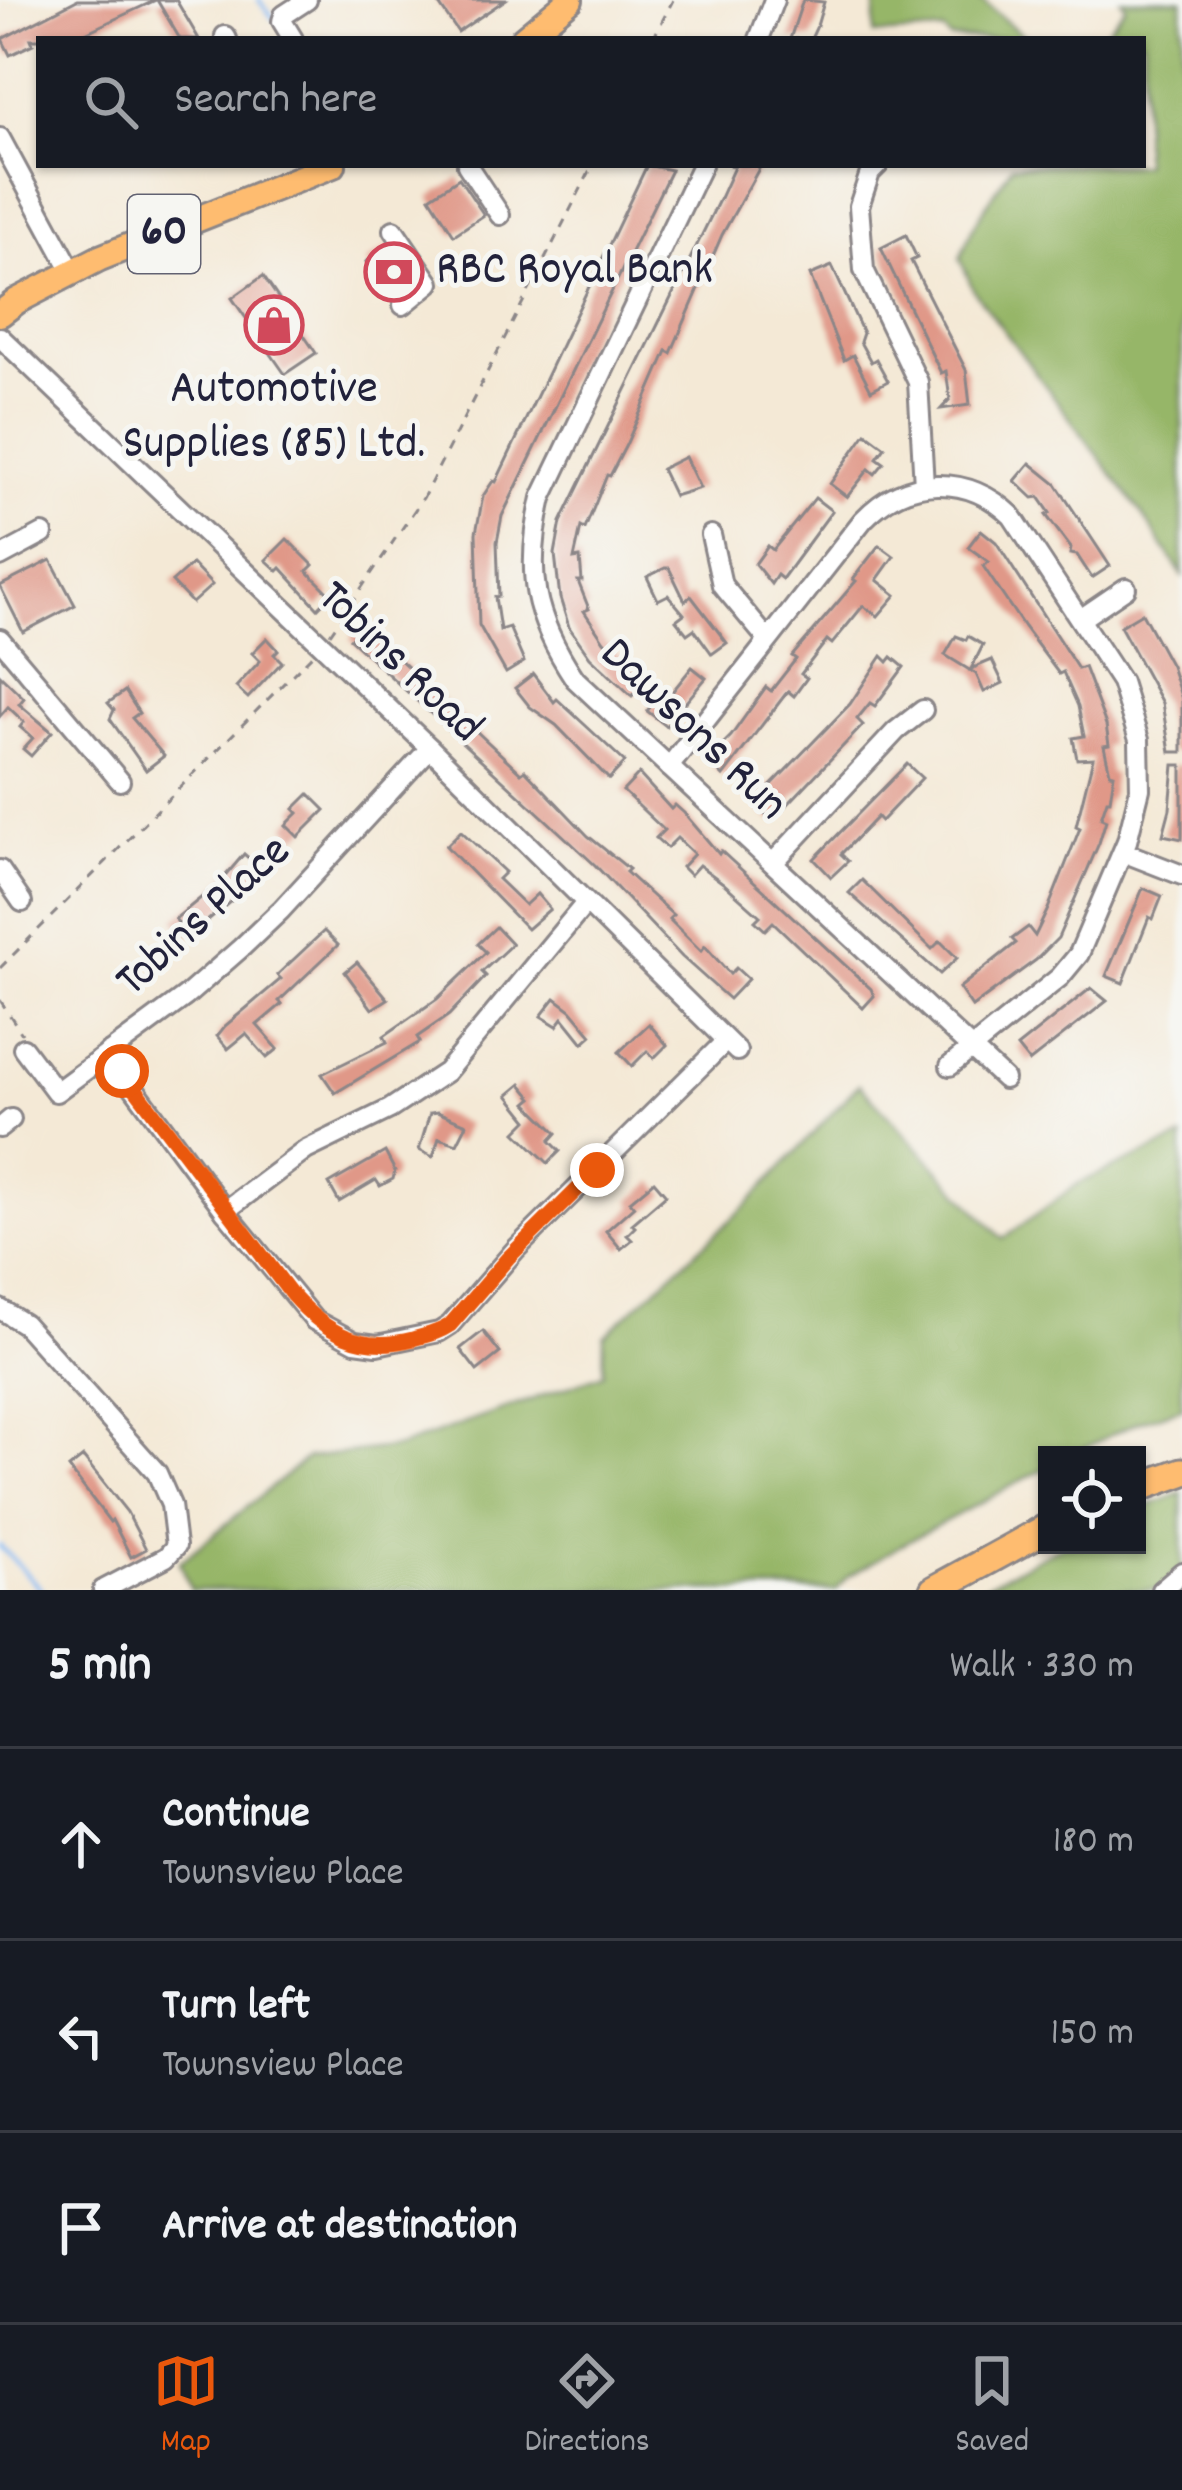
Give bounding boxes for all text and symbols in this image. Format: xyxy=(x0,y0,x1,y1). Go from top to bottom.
search box xyxy=(36,36,1146,168)
icon: search xyxy=(78,69,144,135)
text: Search here xyxy=(174,70,377,134)
road number: 60 xyxy=(128,195,200,273)
place label: RBC Royal Bank xyxy=(436,238,713,307)
bank icon: RBC Royal Bank xyxy=(363,241,425,303)
shop icon: Automotive Supplies (85) Ltd. xyxy=(243,294,305,356)
place label: Automotive Supplies (85) Ltd. xyxy=(123,357,425,481)
street label: Tobins Road xyxy=(299,567,497,761)
street label: Dawsons Run xyxy=(582,623,802,839)
street label: Tobins Place xyxy=(102,820,308,1016)
route start xyxy=(95,1044,149,1098)
route end xyxy=(570,1143,624,1197)
map controls xyxy=(1038,1446,1146,1554)
button: locate xyxy=(1038,1446,1146,1554)
text: 5 min xyxy=(48,1632,151,1704)
text: Walk · 330 m xyxy=(950,1641,1134,1696)
text: Continue xyxy=(162,1784,310,1848)
icon: ahead xyxy=(48,1811,114,1877)
text: 180 m xyxy=(1053,1816,1134,1871)
text: Townsview Place xyxy=(162,1848,404,1903)
text: Turn left xyxy=(162,1976,310,2040)
icon: left xyxy=(48,2003,114,2069)
text: 150 m xyxy=(1050,2008,1134,2063)
text: Townsview Place xyxy=(162,2040,404,2095)
icon: arrive xyxy=(48,2195,114,2261)
text: Arrive at destination xyxy=(162,2196,517,2260)
tab: Map xyxy=(153,2348,219,2467)
tab: Directions xyxy=(525,2348,650,2467)
tab: Saved xyxy=(955,2348,1029,2467)

